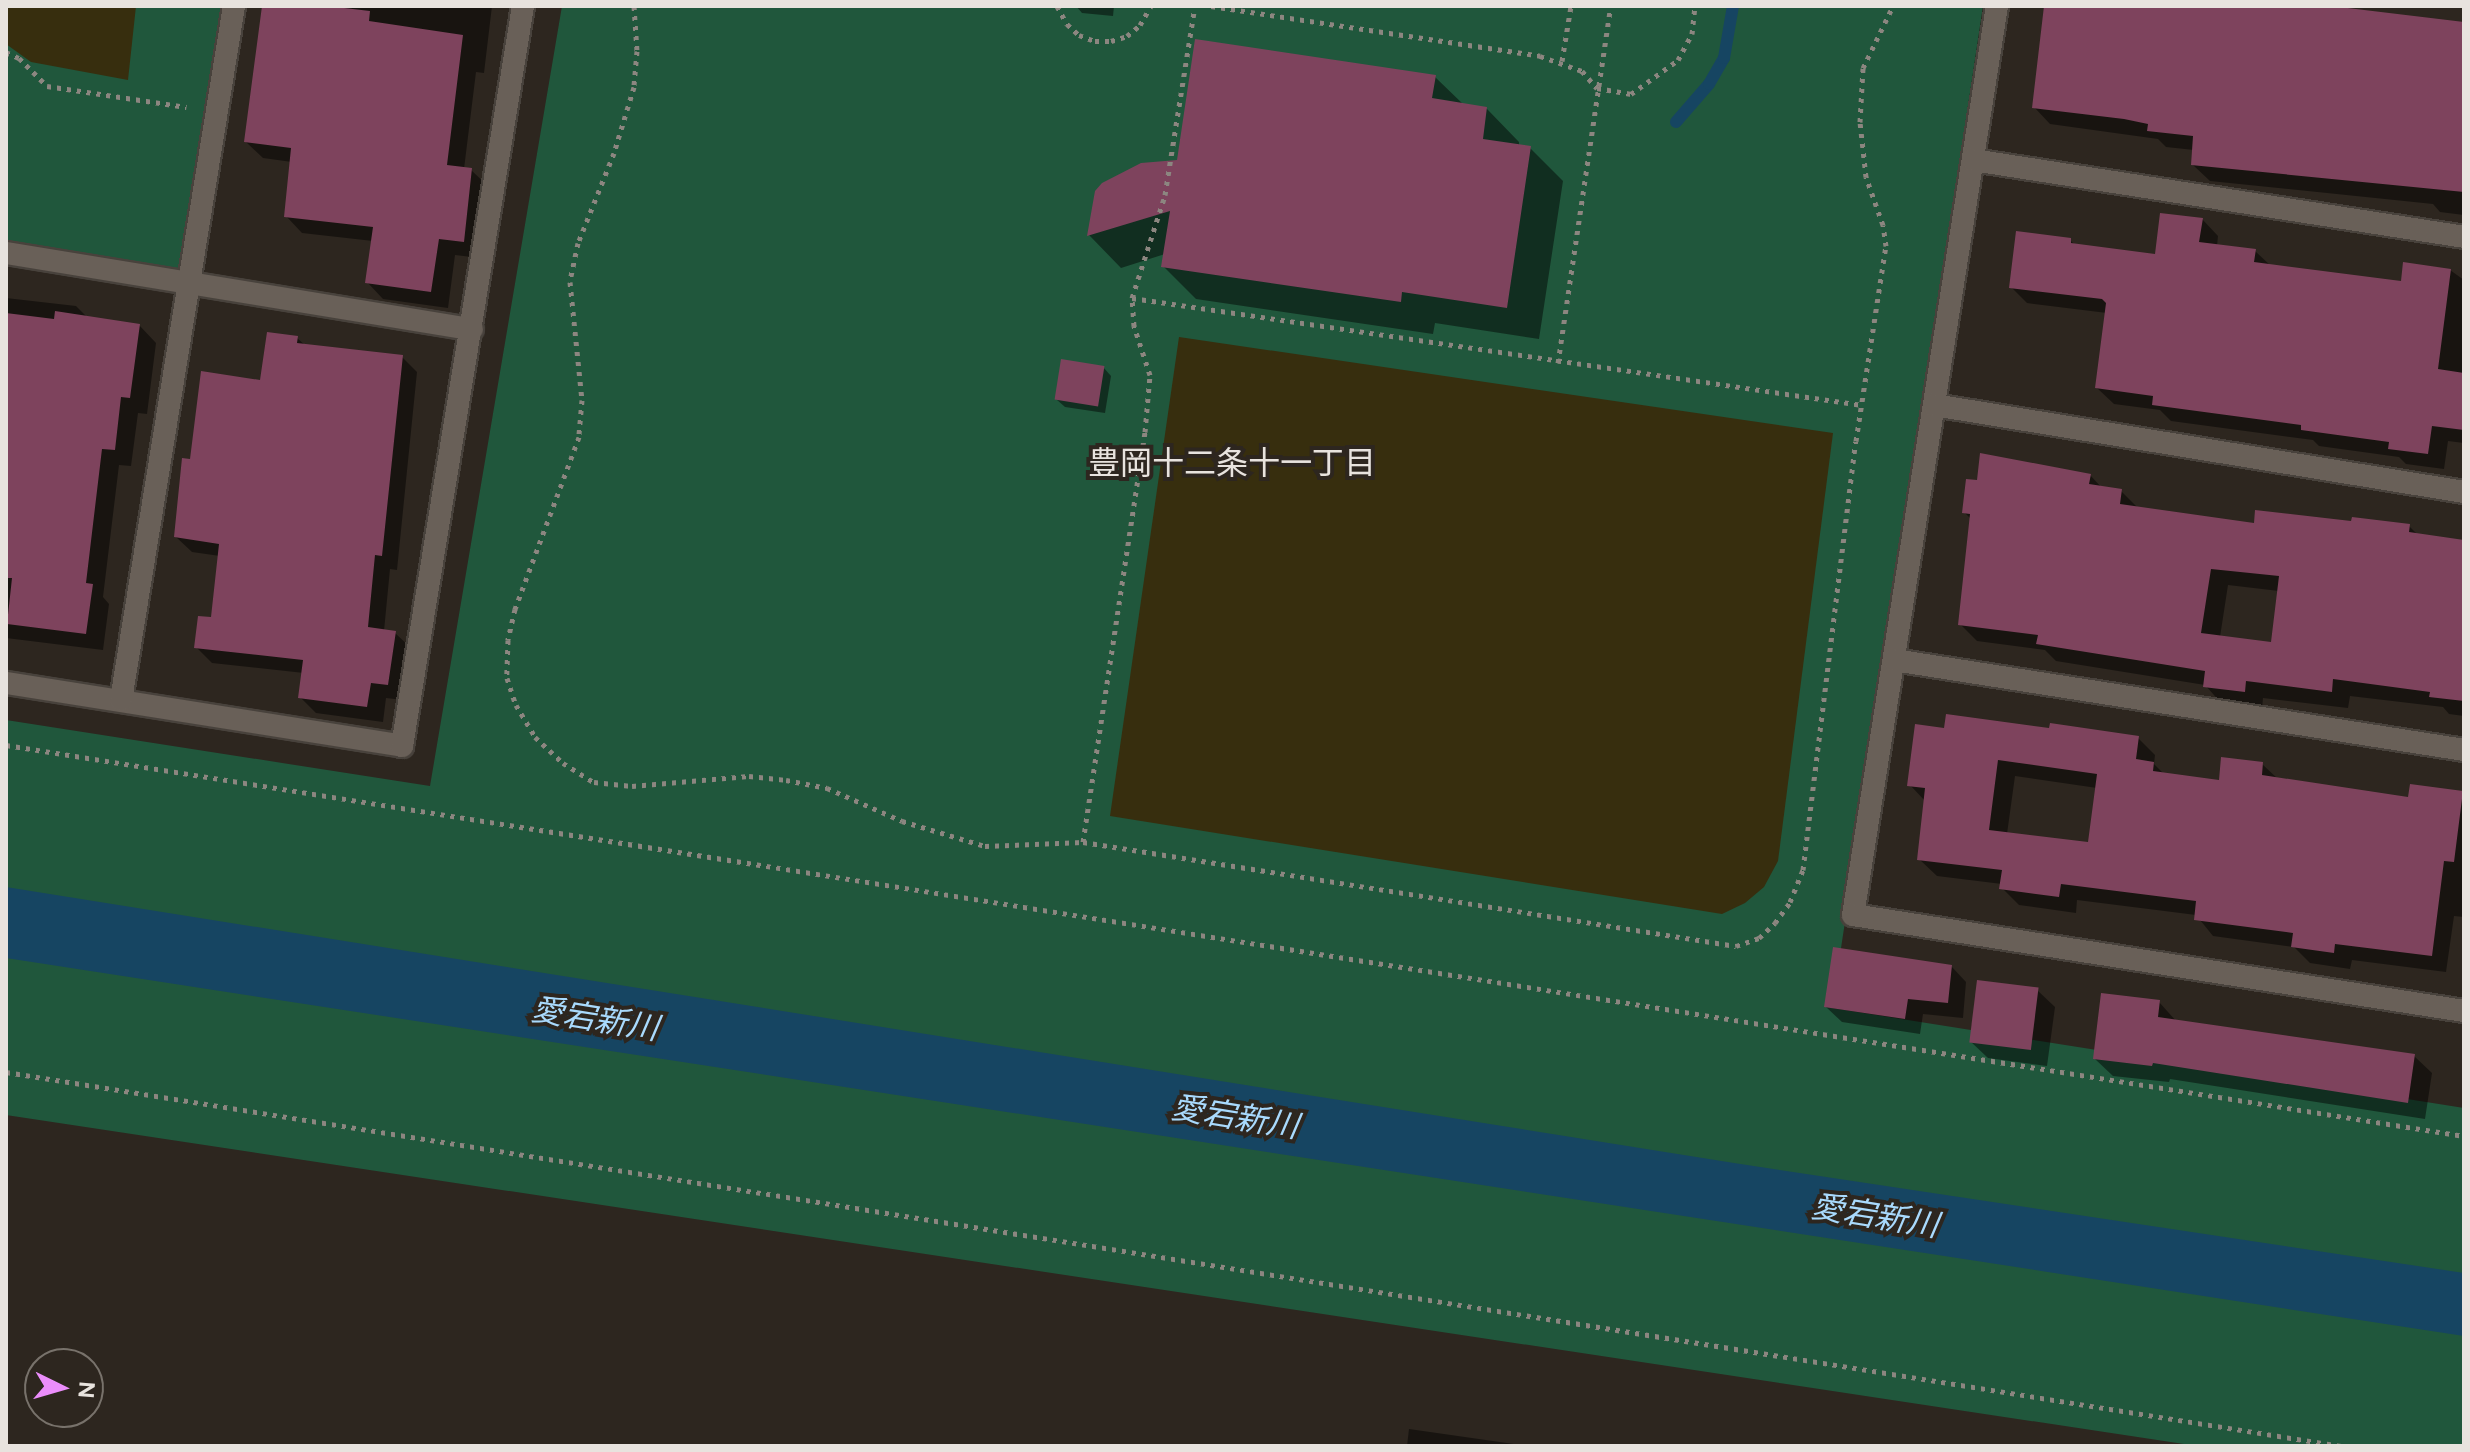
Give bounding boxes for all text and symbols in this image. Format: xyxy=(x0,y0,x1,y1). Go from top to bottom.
district label: 豊岡十二条十一丁目 xyxy=(1088,444,1376,482)
water label: 愛宕新川 xyxy=(529,990,661,1048)
water label: 愛宕新川 xyxy=(1169,1088,1301,1146)
water label: 愛宕新川 xyxy=(1809,1187,1941,1245)
north arrow xyxy=(24,1348,104,1428)
text: N xyxy=(72,1380,101,1400)

